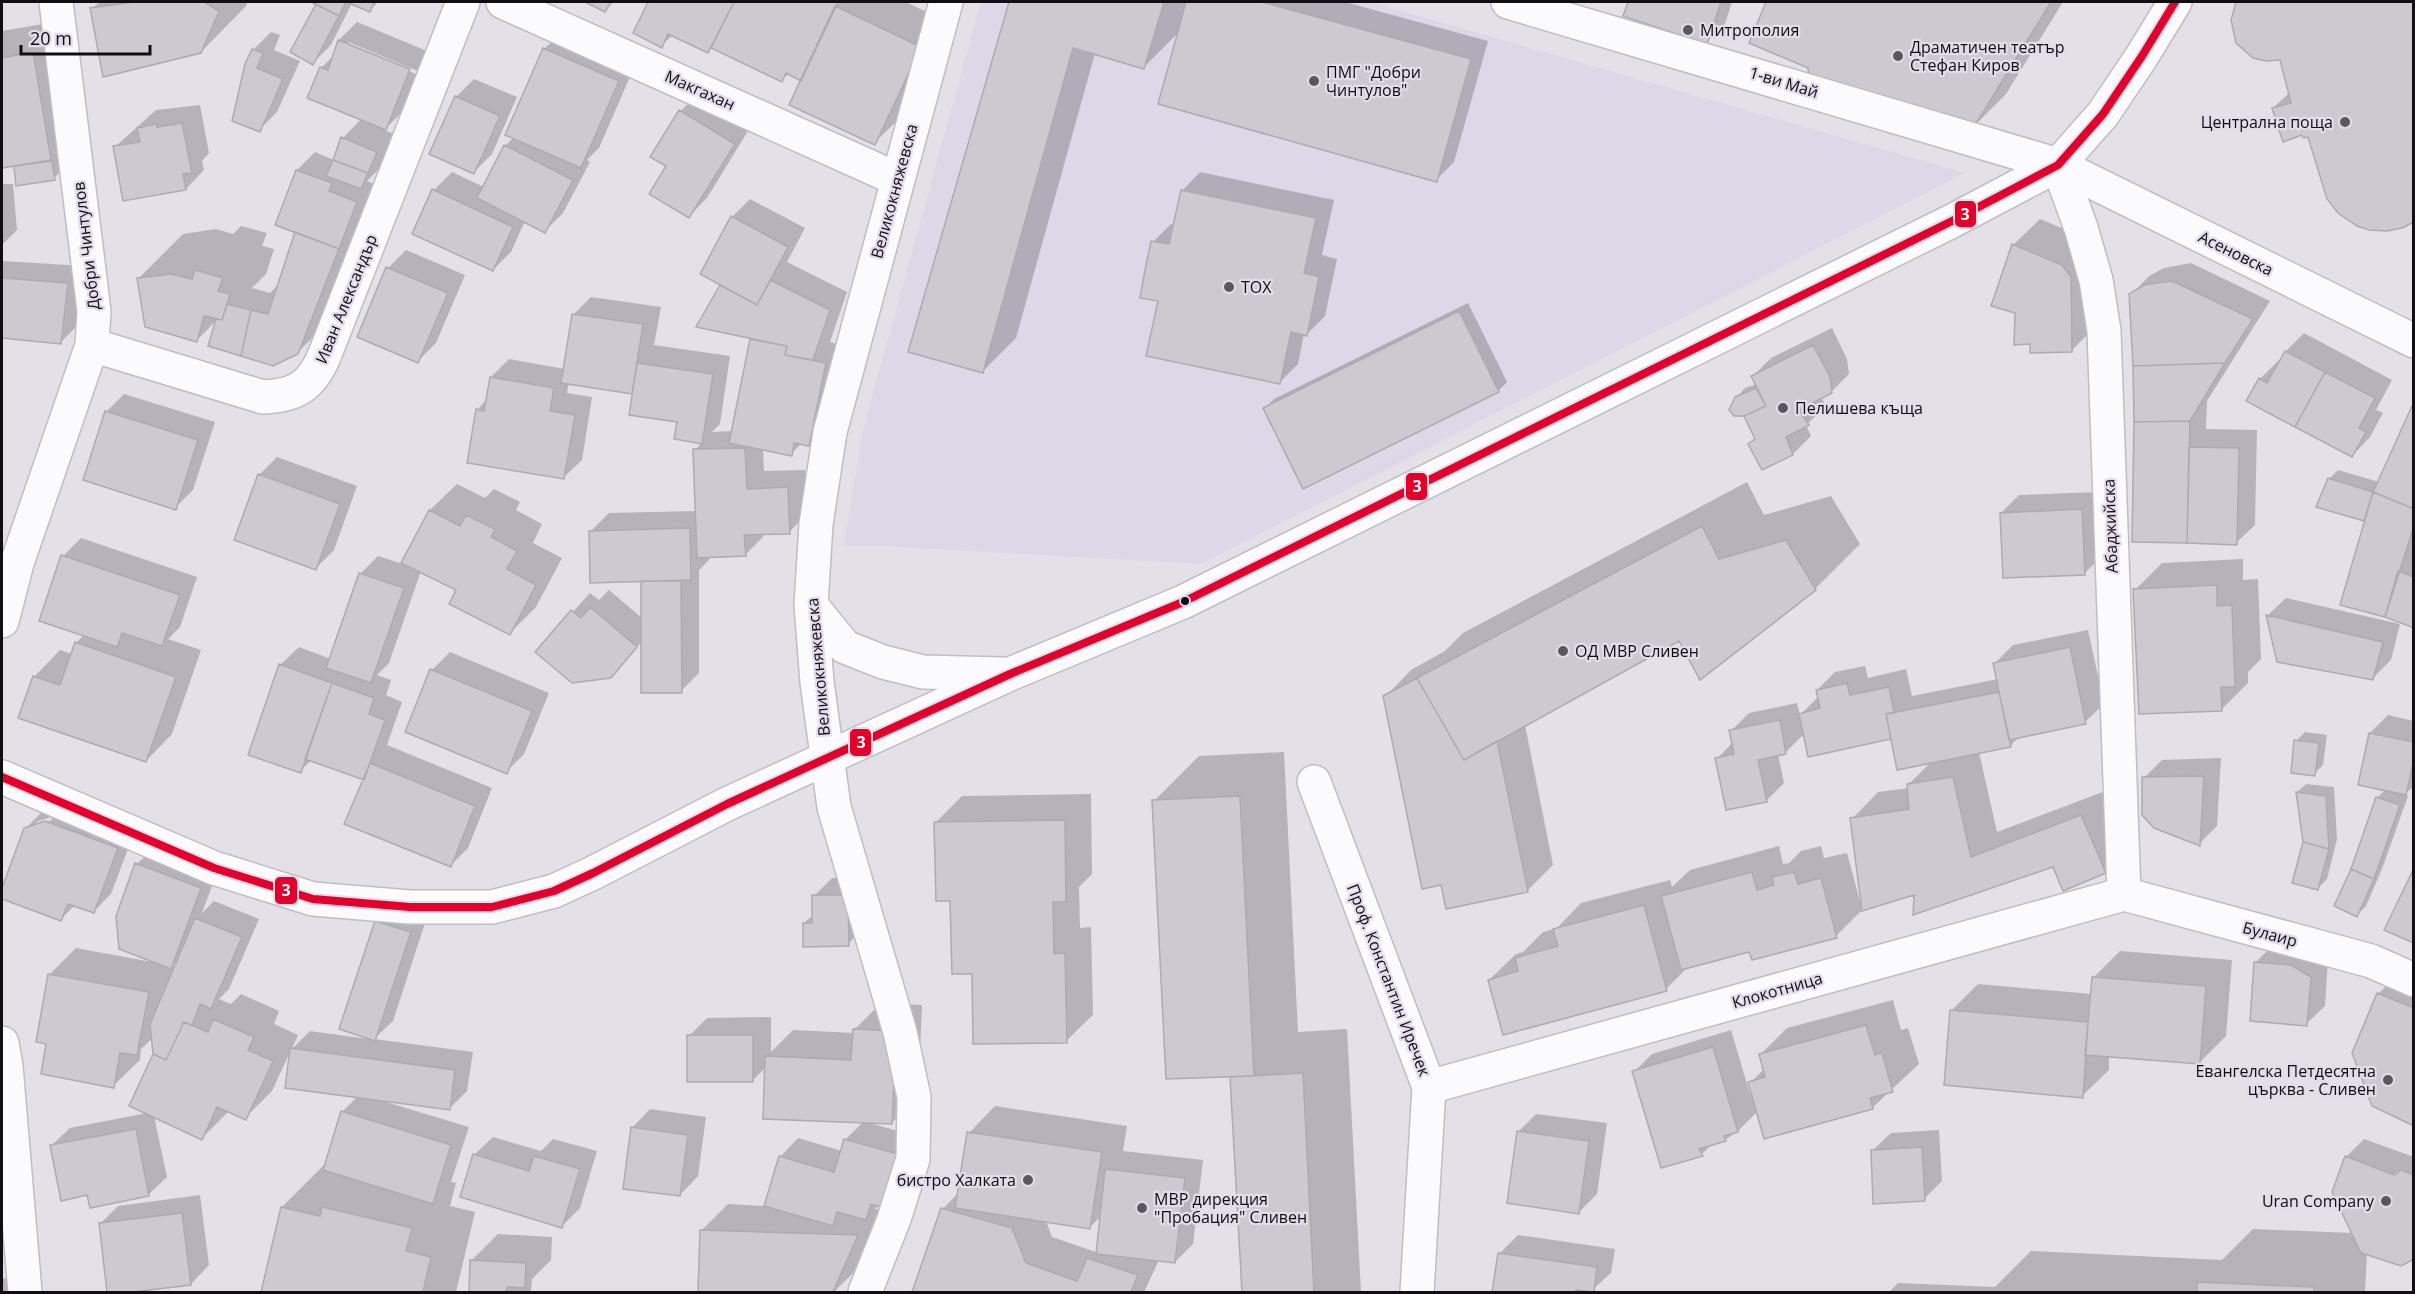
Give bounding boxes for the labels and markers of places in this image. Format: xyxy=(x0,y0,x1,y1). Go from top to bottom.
place label: Митрополия xyxy=(1700,19,1799,41)
marker: Митрополия xyxy=(1681,23,1695,37)
place label: Драматичен театър Стефан Киров xyxy=(1910,36,2065,76)
marker: Драматичен театър Стефан Киров xyxy=(1891,49,1905,63)
place label: ПМГ "Добри Чинтулов" xyxy=(1326,61,1421,101)
marker: ПМГ "Добри Чинтулов" xyxy=(1307,74,1321,88)
place label: Централна поща xyxy=(2201,111,2333,133)
marker: Централна поща xyxy=(2338,115,2352,129)
place label: ТОХ xyxy=(1241,276,1272,298)
marker: ТОХ xyxy=(1222,280,1236,294)
place label: Пелишева къща xyxy=(1795,397,1923,419)
marker: Пелишева къща xyxy=(1776,401,1790,415)
unlabelled marker xyxy=(1179,595,1191,607)
place label: ОД МВР Сливен xyxy=(1575,640,1699,662)
marker: ОД МВР Сливен xyxy=(1556,644,1570,658)
place label: Евангелска Петдесятна църква - Сливен xyxy=(2195,1060,2376,1100)
marker: Евангелска Петдесятна църква - Сливен xyxy=(2381,1073,2395,1087)
place label: бистро Халката xyxy=(897,1169,1016,1191)
marker: бистро Халката xyxy=(1021,1173,1035,1187)
place label: МВР дирекция "Пробация" Сливен xyxy=(1154,1188,1307,1228)
place label: Uran Company xyxy=(2262,1190,2375,1212)
marker: Uran Company xyxy=(2379,1194,2393,1208)
marker: МВР дирекция "Пробация" Сливен xyxy=(1135,1201,1149,1215)

